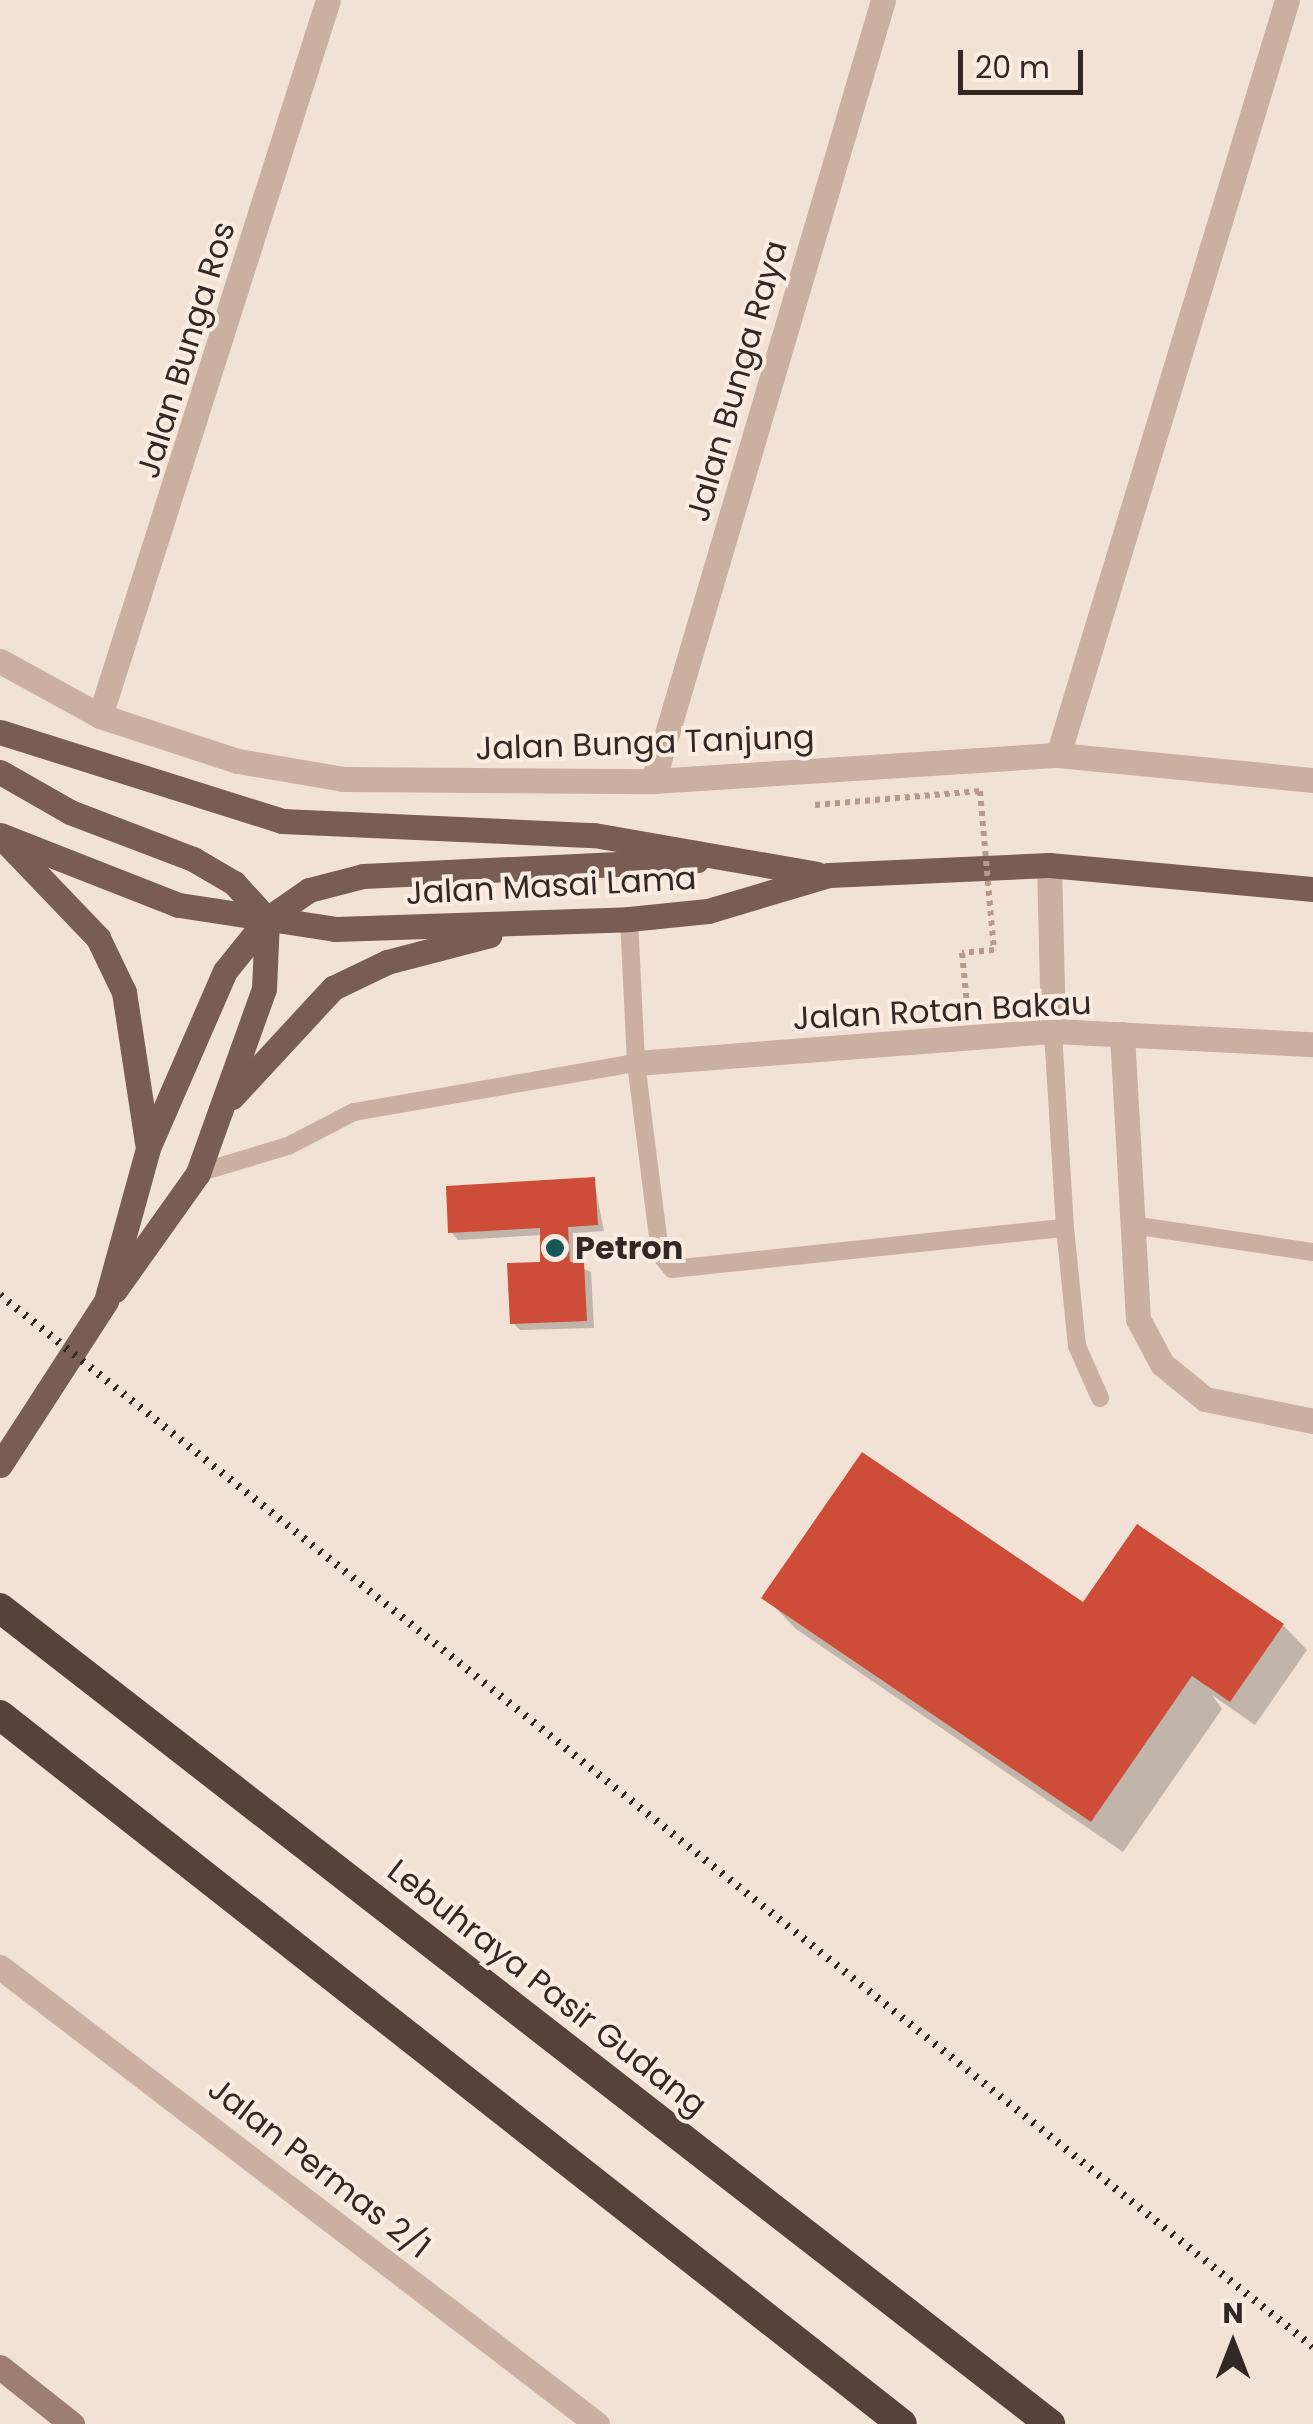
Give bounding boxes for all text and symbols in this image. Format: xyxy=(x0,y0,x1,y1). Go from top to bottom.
scale bar xyxy=(963,30,1088,92)
text: 20 m xyxy=(975,46,1050,89)
street label: Jalan Bunga Ros xyxy=(129,217,243,483)
street label: Jalan Bunga Raya xyxy=(679,236,795,526)
street label: Jalan Bunga Tanjung xyxy=(475,718,815,768)
street label: Jalan Masai Lama xyxy=(405,859,697,913)
street label: Jalan Rotan Bakau xyxy=(792,984,1092,1038)
place label: Petron xyxy=(575,1229,683,1267)
marker: Petron xyxy=(544,1237,566,1259)
street label: Lebuhraya Pasir Gudang xyxy=(380,1852,714,2124)
street label: Jalan Permas 2/1 xyxy=(200,2069,438,2267)
north arrow xyxy=(1183,2294,1283,2394)
text: N xyxy=(1222,2294,1244,2333)

